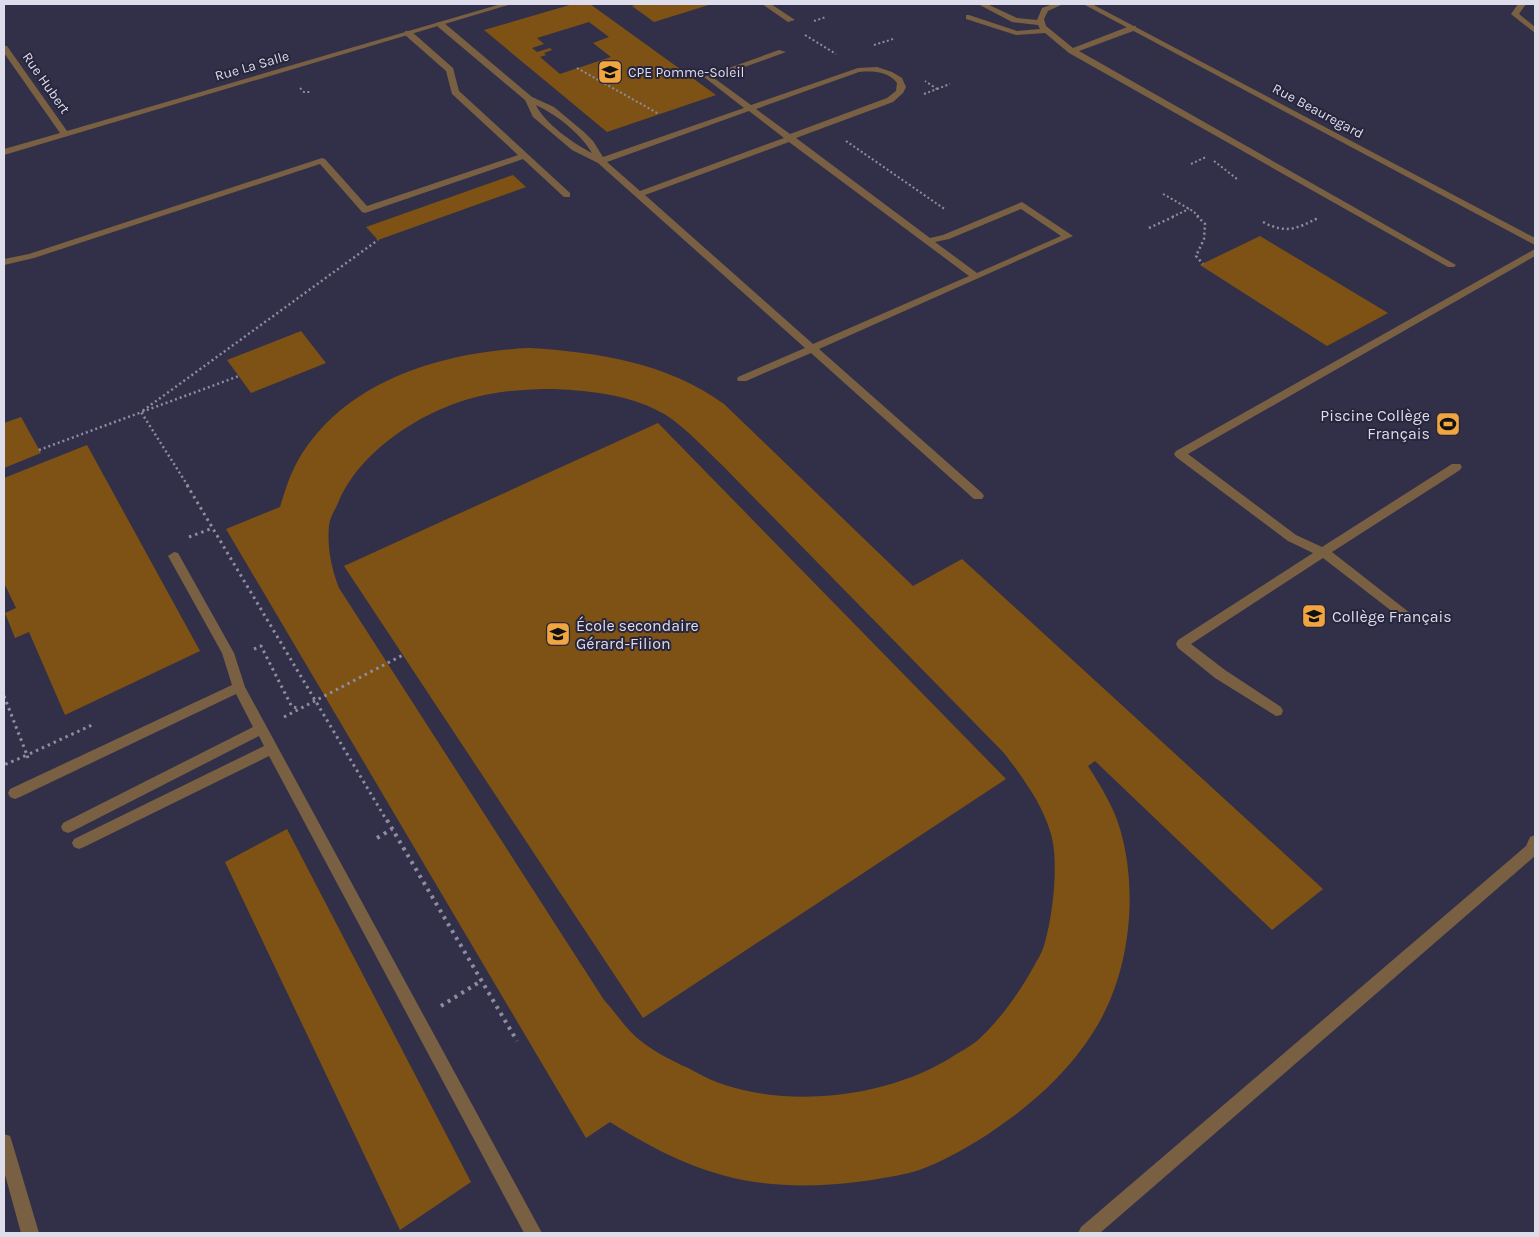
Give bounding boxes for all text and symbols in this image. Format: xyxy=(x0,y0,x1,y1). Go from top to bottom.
street label: Rue La Salle xyxy=(213,47,291,85)
street label: Rue Hubert xyxy=(19,49,73,117)
school or university icon: CPE Pomme-Soleil xyxy=(597,59,623,85)
place label: CPE Pomme-Soleil xyxy=(628,64,745,81)
street label: Rue Beauregard xyxy=(1269,80,1367,142)
place label: Piscine Collège Français xyxy=(1320,406,1430,443)
sports icon: Piscine Collège Français xyxy=(1435,411,1461,437)
school or university icon: Collège Français xyxy=(1301,603,1327,629)
place label: Collège Français xyxy=(1332,607,1452,626)
place label: École secondaire Gérard-Filion xyxy=(576,616,699,653)
school or university icon: École secondaire Gérard-Filion xyxy=(545,621,571,647)

